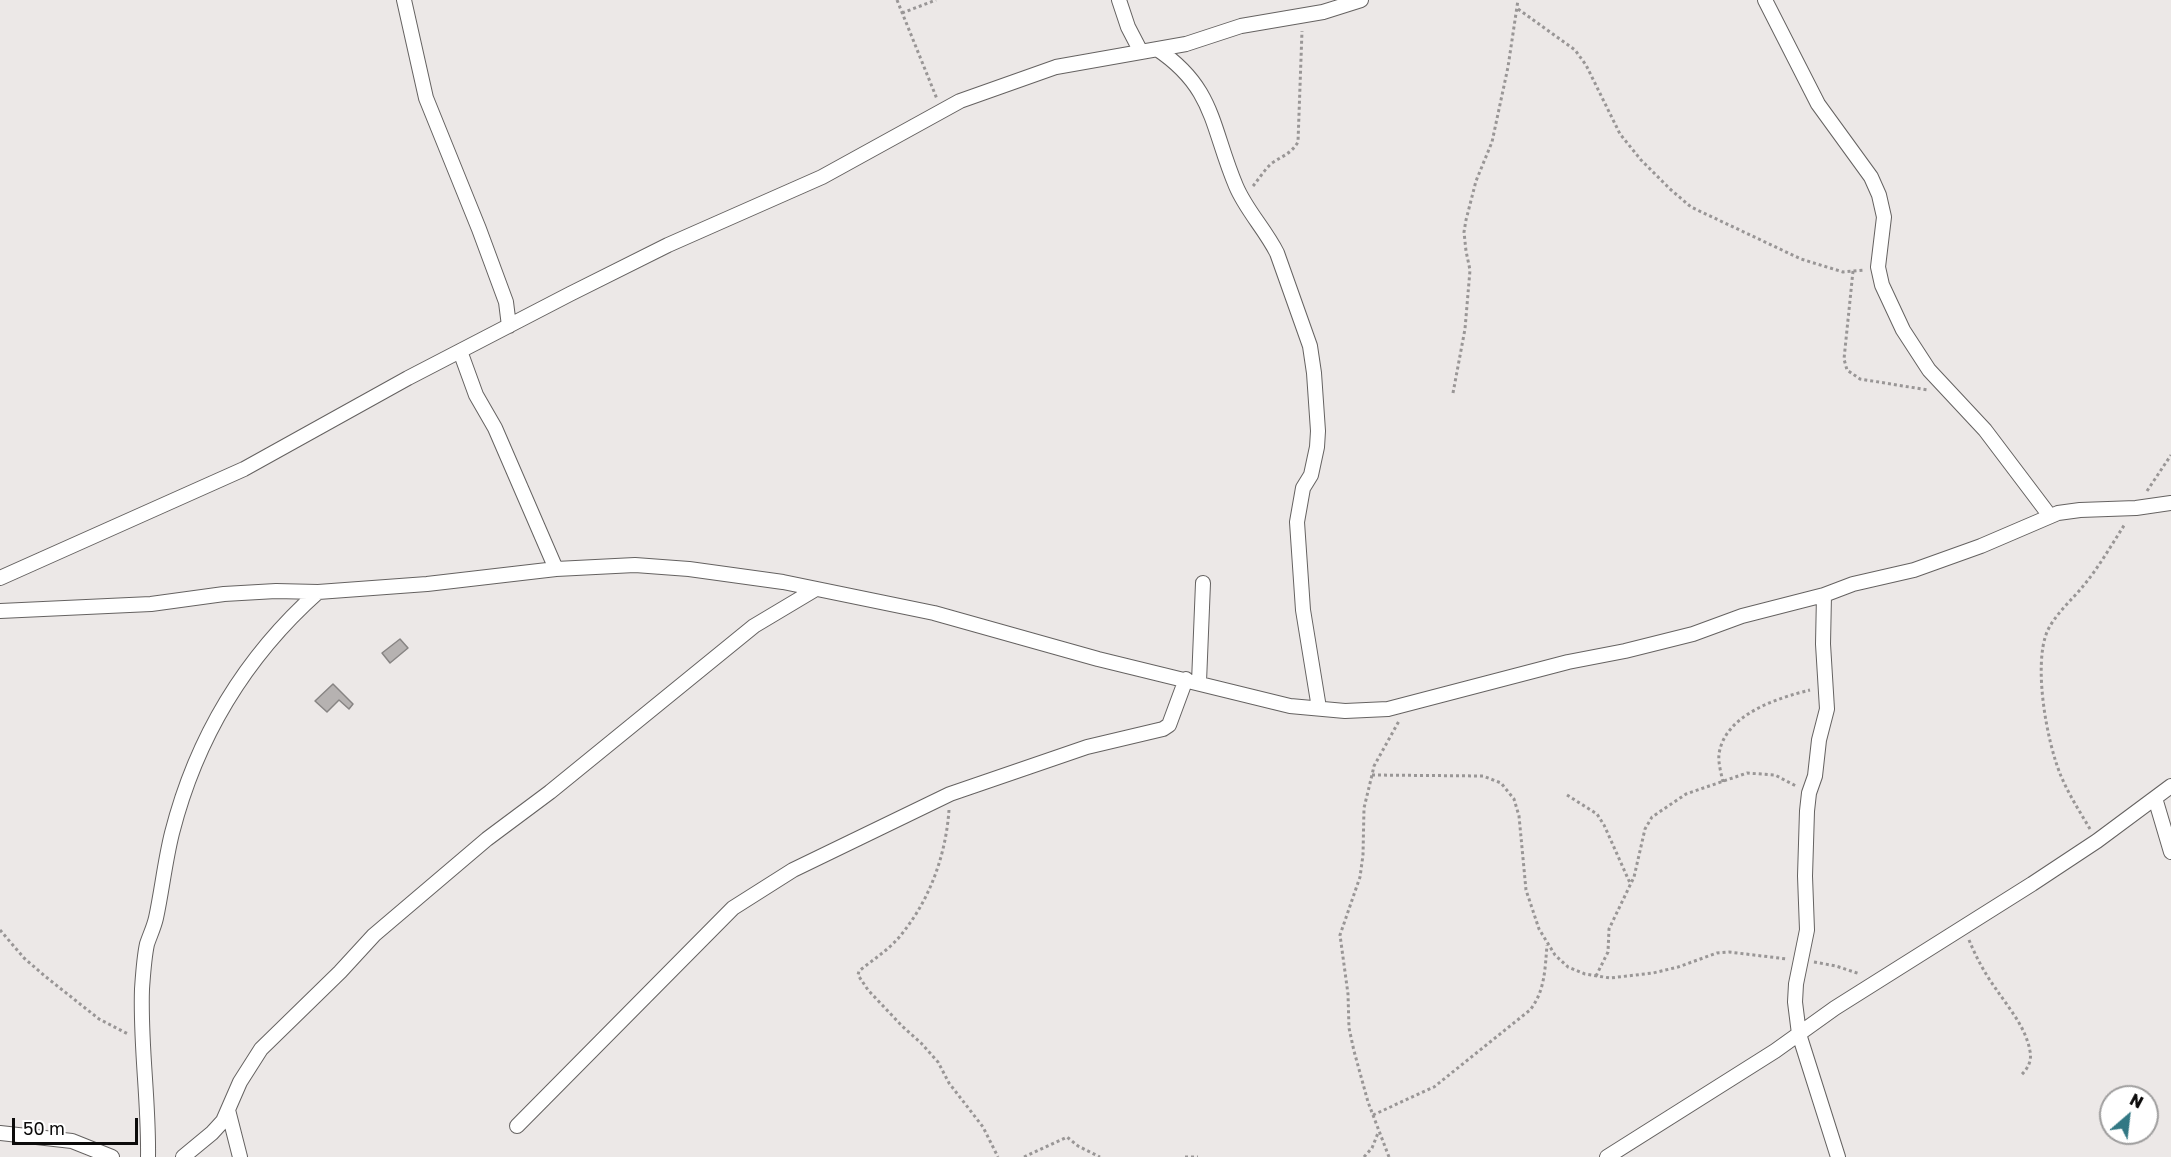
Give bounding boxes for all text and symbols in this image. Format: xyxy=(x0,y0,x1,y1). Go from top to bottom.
north arrow xyxy=(2099,1085,2159,1145)
text: N xyxy=(2126,1089,2147,1113)
scale bar xyxy=(15,1106,141,1144)
text: 50 m xyxy=(23,1117,65,1139)

